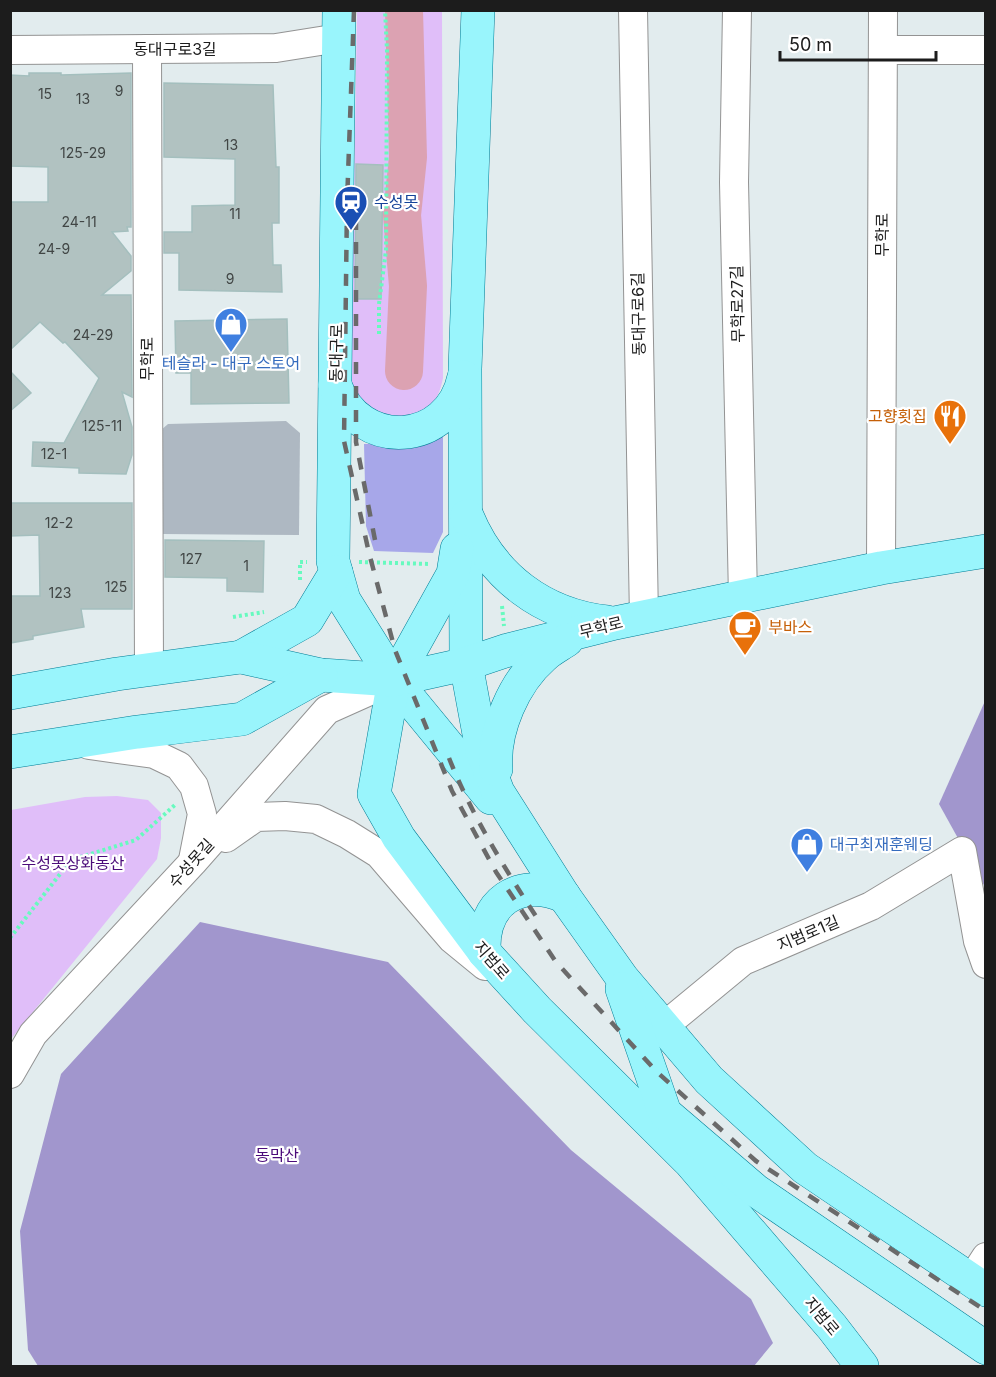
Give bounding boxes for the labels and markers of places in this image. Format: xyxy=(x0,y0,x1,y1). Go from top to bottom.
station icon: 수성못 xyxy=(333,184,369,231)
place label: 수성못 xyxy=(374,192,418,212)
shop icon: 테슬라 - 대구 스토어 xyxy=(213,306,249,353)
place label: 테슬라 - 대구 스토어 xyxy=(162,353,300,373)
restaurant icon: 고향횟집 xyxy=(932,398,968,445)
place label: 고향횟집 xyxy=(868,406,927,426)
cafe icon: 부바스 xyxy=(727,609,763,656)
place label: 부바스 xyxy=(768,617,812,637)
shop icon: 대구최재훈웨딩 xyxy=(789,826,825,873)
place label: 대구최재훈웨딩 xyxy=(830,834,933,854)

